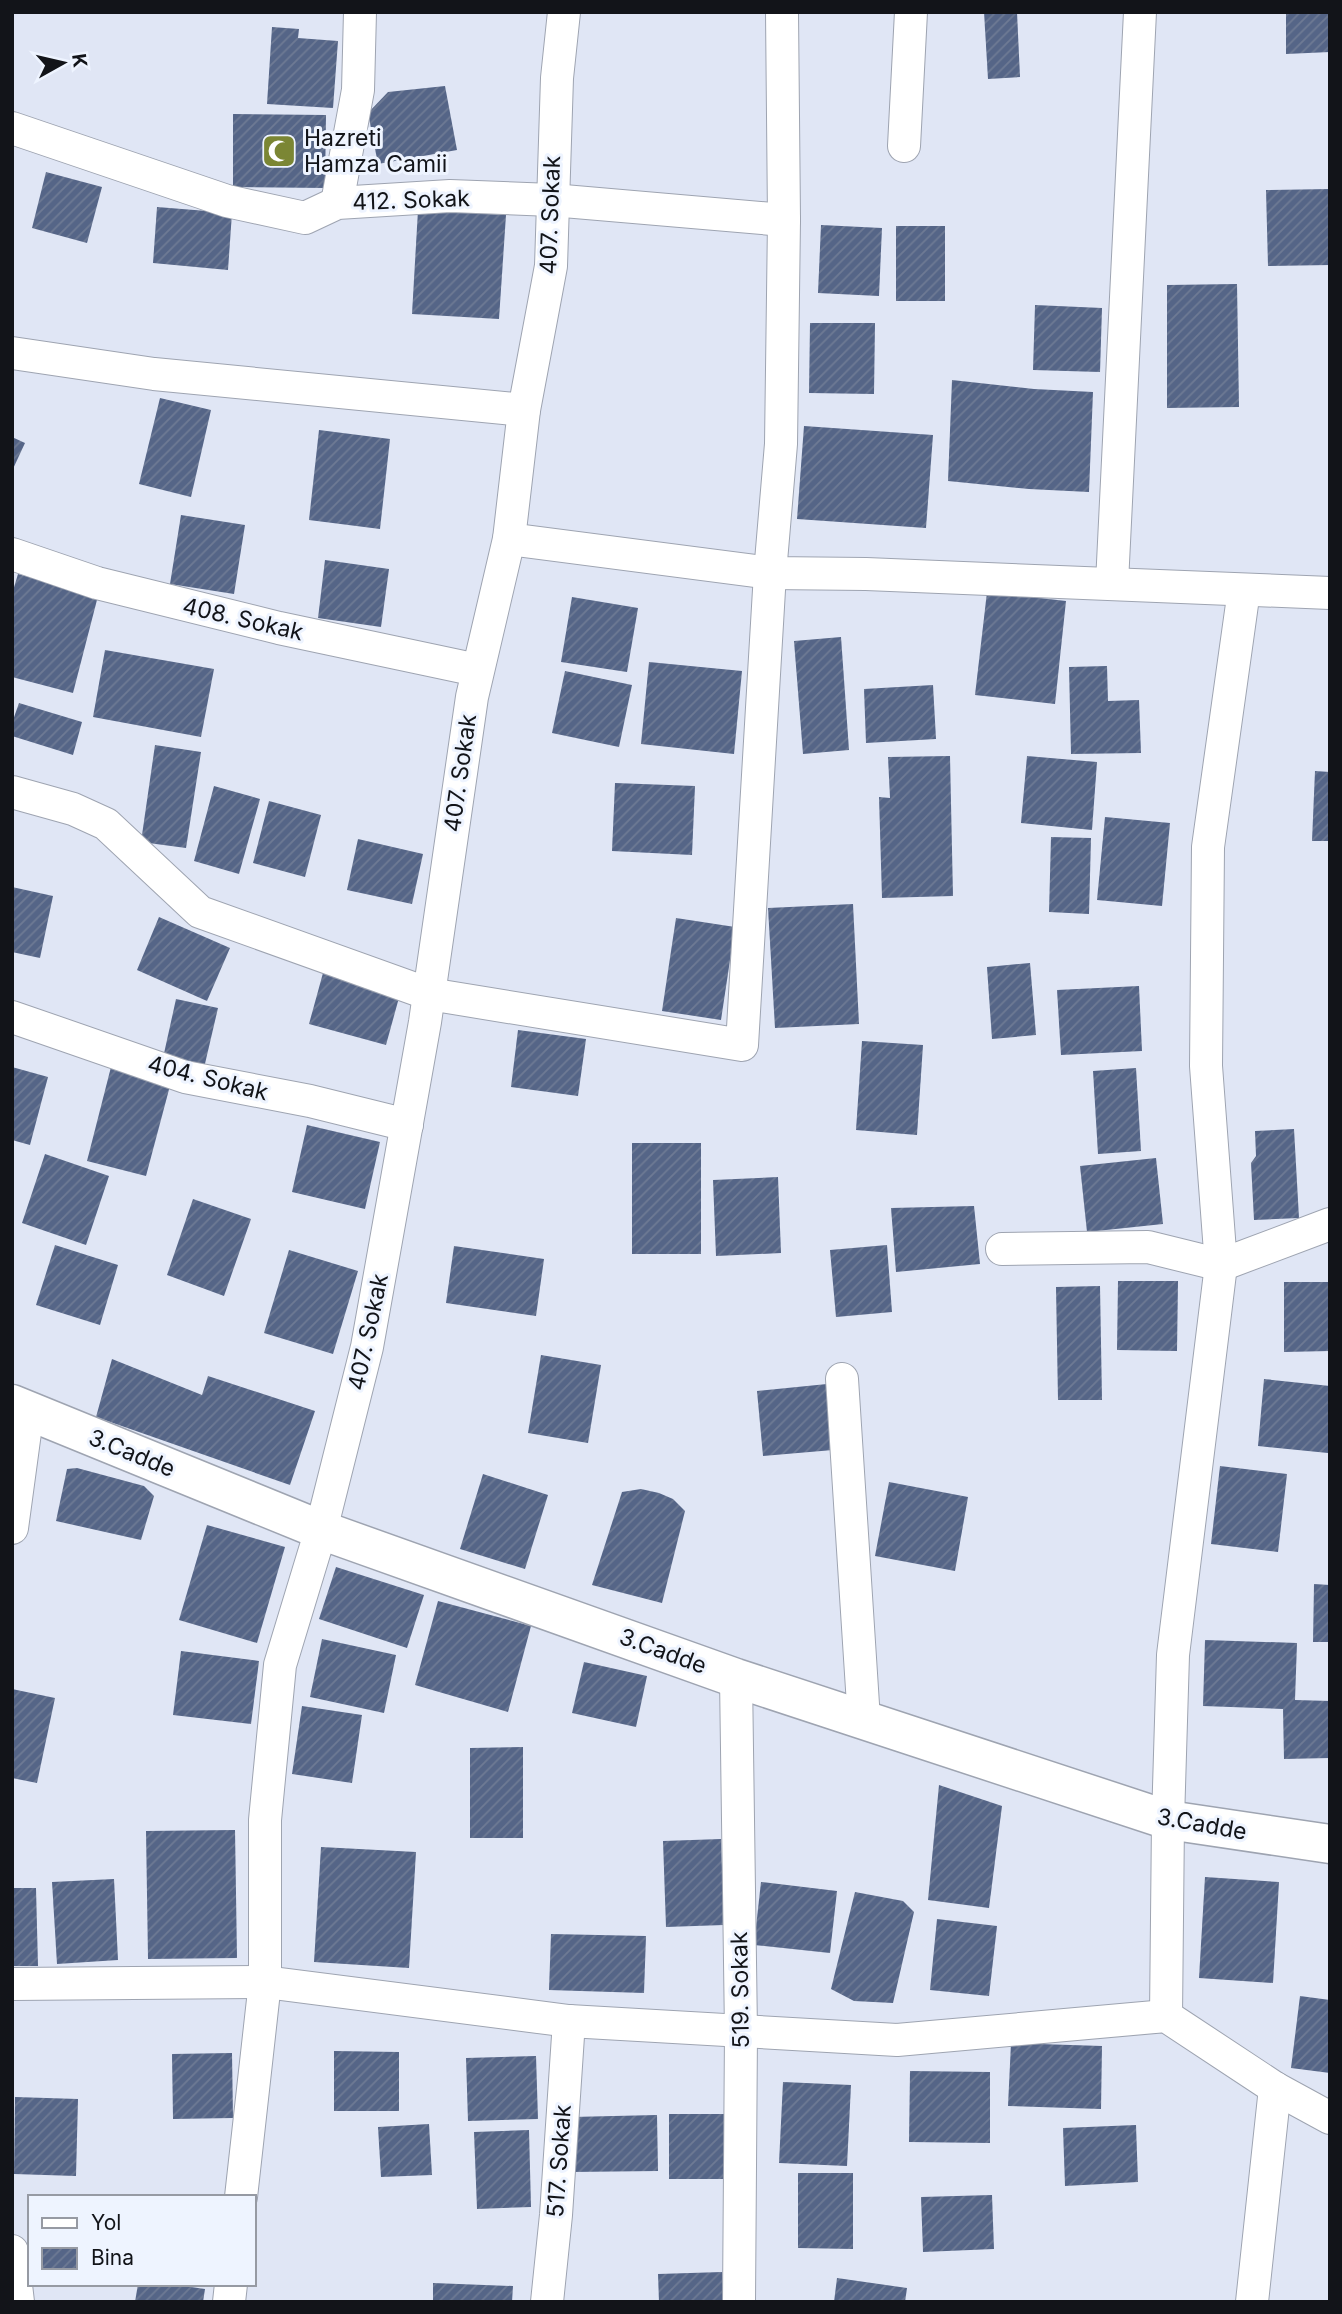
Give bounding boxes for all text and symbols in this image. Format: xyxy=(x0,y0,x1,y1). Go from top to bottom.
north arrow xyxy=(28,28,98,98)
text: K xyxy=(67,52,92,69)
place label: Hazreti Hamza Camii xyxy=(304,124,447,178)
mosque icon: Hazreti Hamza Camii xyxy=(260,132,298,170)
street label: 407. Sokak xyxy=(534,155,566,275)
street label: 412. Sokak xyxy=(352,184,471,216)
street label: 408. Sokak xyxy=(180,592,306,647)
street label: 407. Sokak xyxy=(438,712,482,834)
street label: 404. Sokak xyxy=(145,1050,272,1107)
street label: 407. Sokak xyxy=(342,1271,394,1393)
street label: 3.Cadde xyxy=(85,1423,179,1483)
street label: 3.Cadde xyxy=(616,1622,710,1680)
street label: 3.Cadde xyxy=(1155,1802,1249,1846)
street label: 519. Sokak xyxy=(725,1931,755,2049)
street label: 517. Sokak xyxy=(541,2103,577,2218)
legend xyxy=(28,2195,256,2286)
text: Yol xyxy=(91,2210,121,2235)
text: Bina xyxy=(91,2245,134,2270)

